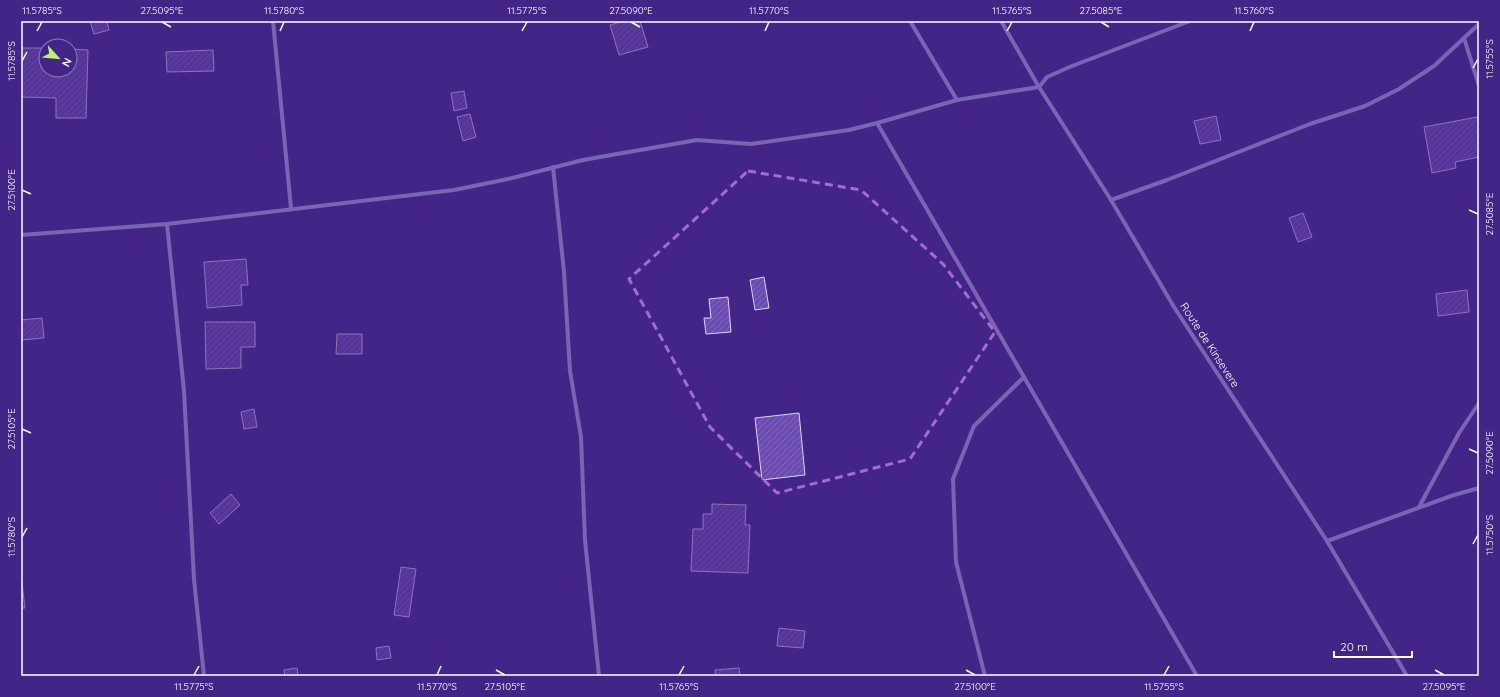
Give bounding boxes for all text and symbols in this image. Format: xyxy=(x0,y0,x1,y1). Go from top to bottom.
text: 11.5785°S xyxy=(22,4,62,17)
text: 27.5095°E xyxy=(140,4,184,17)
text: 11.5780°S xyxy=(264,4,304,17)
text: 11.5775°S xyxy=(507,4,547,17)
text: 27.5090°E xyxy=(609,4,653,17)
text: 11.5770°S xyxy=(749,4,789,17)
text: 11.5765°S xyxy=(992,4,1032,17)
text: 27.5085°E xyxy=(1080,4,1123,17)
text: 11.5760°S xyxy=(1234,4,1274,17)
north arrow xyxy=(38,38,78,78)
text: 11.5755°S xyxy=(1483,39,1496,79)
text: 11.5785°S xyxy=(5,41,18,81)
text: N xyxy=(59,56,75,69)
text: 27.5100°E xyxy=(5,169,18,211)
text: 27.5085°E xyxy=(1483,192,1496,235)
street label: Route de Kinsevere xyxy=(1177,300,1243,390)
text: 27.5105°E xyxy=(5,408,18,450)
text: 27.5090°E xyxy=(1483,431,1496,475)
text: 11.5750°S xyxy=(1483,515,1496,555)
text: 11.5780°S xyxy=(5,517,18,557)
scale bar xyxy=(1334,633,1412,659)
text: 20 m xyxy=(1340,639,1368,654)
text: 11.5775°S xyxy=(174,680,214,693)
text: 11.5770°S xyxy=(417,680,457,693)
text: 27.5105°E xyxy=(484,680,526,693)
text: 11.5765°S xyxy=(659,680,699,693)
text: 27.5100°E xyxy=(954,680,996,693)
text: 11.5755°S xyxy=(1144,680,1184,693)
text: 27.5095°E xyxy=(1422,680,1466,693)

